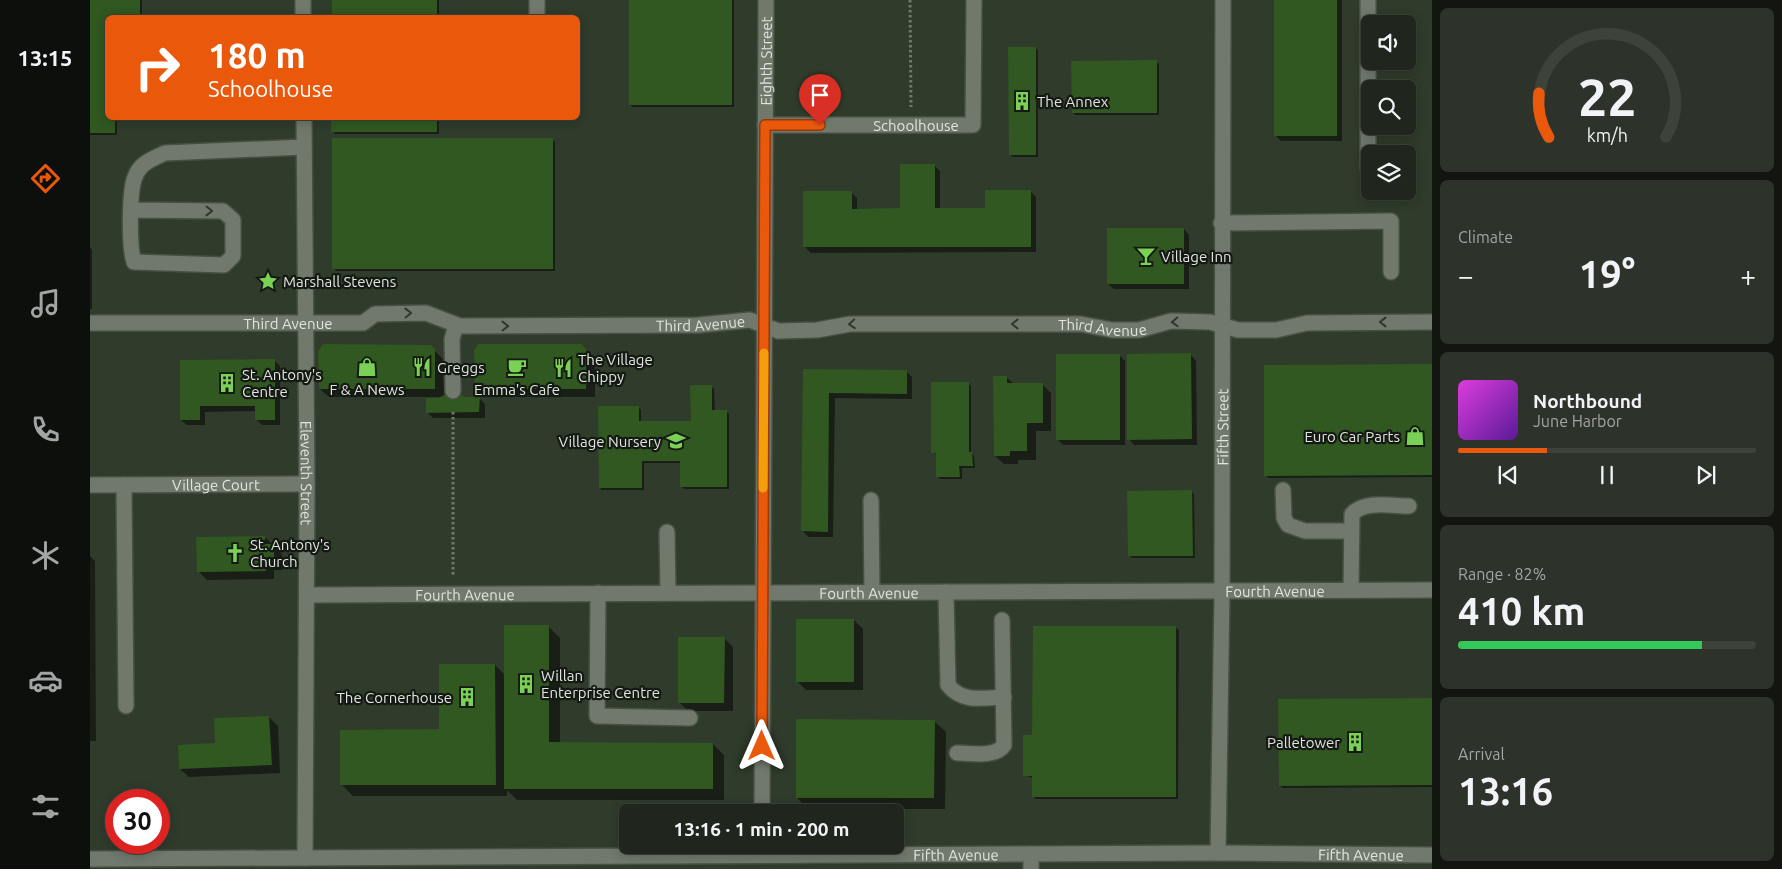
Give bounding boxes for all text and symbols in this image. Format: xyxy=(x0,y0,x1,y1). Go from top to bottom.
map controls xyxy=(1361,15,1416,200)
button: sound xyxy=(1361,15,1416,70)
street label: Eighth Street xyxy=(757,16,774,106)
icon: right xyxy=(125,35,190,100)
text: 180 m xyxy=(208,35,306,75)
text: 13:15 xyxy=(17,45,73,70)
text: 22 xyxy=(1578,68,1636,126)
pin xyxy=(799,74,841,125)
text: Schoolhouse xyxy=(208,76,334,101)
button: search xyxy=(1361,80,1416,135)
icon: arrive xyxy=(806,81,834,109)
building icon: The Annex xyxy=(1011,90,1033,112)
place label: The Annex xyxy=(1037,93,1109,110)
street label: Schoolhouse xyxy=(873,117,959,134)
text: km/h xyxy=(1586,125,1628,145)
button: layers xyxy=(1361,145,1416,200)
icon: directions xyxy=(28,161,63,196)
one-way arrow xyxy=(206,206,213,216)
text: Climate xyxy=(1458,228,1513,246)
bar icon: Village Inn xyxy=(1135,245,1157,267)
place label: Village Inn xyxy=(1161,248,1232,265)
text: 19° xyxy=(1579,253,1635,295)
text: − xyxy=(1458,260,1474,291)
text: + xyxy=(1740,260,1756,291)
place icon: Marshall Stevens xyxy=(257,270,279,292)
place label: Marshall Stevens xyxy=(283,273,396,290)
icon: music xyxy=(28,286,63,321)
one-way arrow xyxy=(405,308,413,318)
street label: Third Avenue xyxy=(656,312,746,334)
street label: Third Avenue xyxy=(243,315,333,332)
street label: Third Avenue xyxy=(1058,315,1149,339)
one-way arrow xyxy=(1171,317,1179,328)
one-way arrow xyxy=(1379,317,1387,327)
one-way arrow xyxy=(848,319,856,330)
one-way arrow xyxy=(1010,319,1018,329)
one-way arrow xyxy=(501,321,509,331)
place label: The Village Chippy xyxy=(578,351,653,385)
shop icon: F & A News xyxy=(356,356,378,378)
restaurant icon: Greggs xyxy=(411,356,433,378)
cafe icon: Emma's Cafe xyxy=(506,356,528,378)
restaurant icon: The Village Chippy xyxy=(552,357,574,379)
place label: Greggs xyxy=(437,359,485,376)
place label: St. Antony's Centre xyxy=(242,366,322,400)
building icon: St. Antony's Centre xyxy=(216,372,238,394)
place label: F & A News xyxy=(330,381,404,398)
place label: Emma's Cafe xyxy=(474,381,560,398)
street label: Fifth Street xyxy=(1214,388,1231,466)
text: Northbound xyxy=(1533,390,1642,412)
icon: phone xyxy=(28,412,63,447)
text: June Harbor xyxy=(1533,412,1622,430)
street label: Eleventh Street xyxy=(298,421,316,525)
shop icon: Euro Car Parts xyxy=(1404,425,1426,447)
place label: Euro Car Parts xyxy=(1305,428,1400,445)
school or university icon: Village Nursery xyxy=(665,430,687,452)
place label: Village Nursery xyxy=(558,433,661,450)
icon: previous xyxy=(1494,461,1522,489)
icon: pause xyxy=(1593,461,1621,489)
icon: next xyxy=(1692,461,1720,489)
street label: Village Court xyxy=(172,476,260,493)
place label: St. Antony's Church xyxy=(250,536,330,570)
icon: climate xyxy=(28,538,63,573)
church icon: St. Antony's Church xyxy=(224,542,246,564)
text: Range · 82% xyxy=(1458,565,1546,583)
street label: Fourth Avenue xyxy=(1225,582,1325,599)
street label: Fourth Avenue xyxy=(819,584,919,601)
street label: Fourth Avenue xyxy=(415,586,515,603)
text: 410 km xyxy=(1458,590,1585,632)
icon: car xyxy=(28,663,63,698)
place label: Willan Enterprise Centre xyxy=(541,667,660,701)
building icon: Willan Enterprise Centre xyxy=(515,673,537,695)
building icon: The Cornerhouse xyxy=(456,686,478,708)
place label: The Cornerhouse xyxy=(337,689,452,706)
position arrow xyxy=(735,719,787,771)
building icon: Palletower xyxy=(1344,731,1366,753)
place label: Palletower xyxy=(1267,734,1340,751)
text: Arrival xyxy=(1458,745,1505,763)
text: 13:16 xyxy=(1458,770,1553,812)
icon: filters xyxy=(28,789,63,824)
speed limit sign: 30 xyxy=(105,789,170,854)
text: 13:16 · 1 min · 200 m xyxy=(674,818,849,840)
street label: Fifth Avenue xyxy=(1318,845,1404,863)
street label: Fifth Avenue xyxy=(913,846,999,863)

